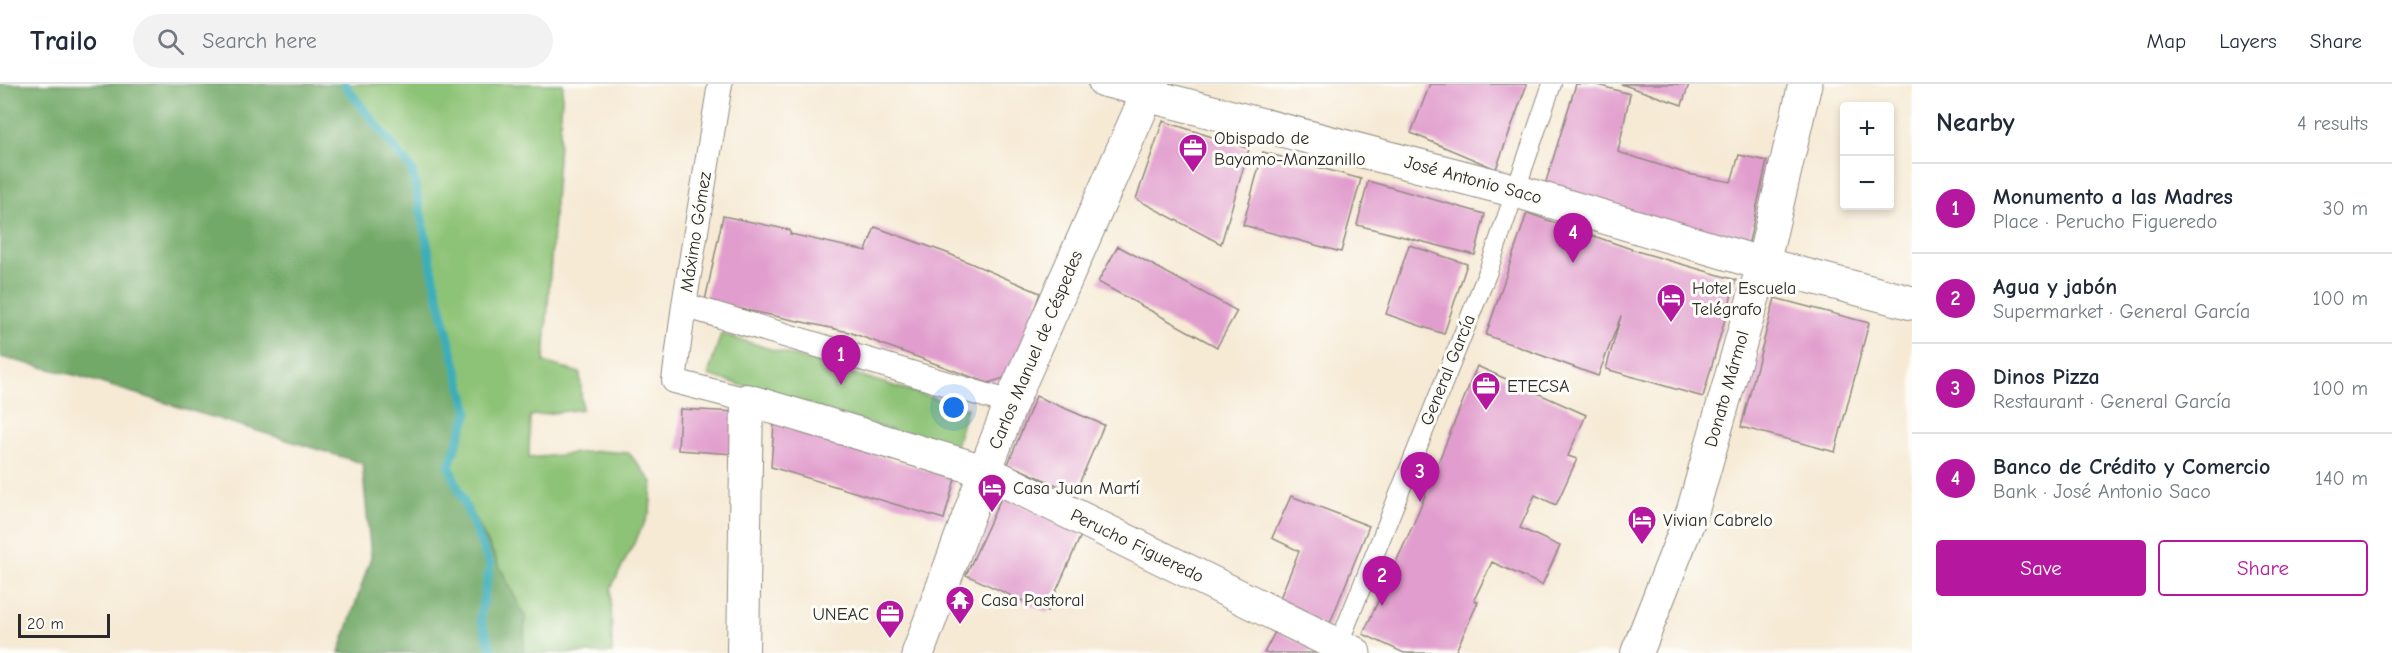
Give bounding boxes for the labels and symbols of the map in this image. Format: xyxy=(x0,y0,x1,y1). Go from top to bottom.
place label: Obispado de Bayamo-Manzanillo xyxy=(1214,128,1366,170)
office icon: Obispado de Bayamo-Manzanillo xyxy=(1177,132,1209,174)
street label: José Antonio Saco xyxy=(1402,152,1544,208)
street label: Máximo Gómez xyxy=(676,170,716,294)
pin: 4 xyxy=(1554,214,1592,263)
street label: Carlos Manuel de Céspedes xyxy=(985,248,1087,452)
place label: Hotel Escuela Telégrafo xyxy=(1692,278,1796,320)
hotel icon: Hotel Escuela Telégrafo xyxy=(1655,282,1687,324)
street label: General García xyxy=(1416,311,1480,429)
street label: Donato Mármol xyxy=(1700,328,1754,450)
pin: 1 xyxy=(822,336,860,385)
office icon: ETECSA xyxy=(1470,370,1502,412)
place label: ETECSA xyxy=(1507,376,1569,397)
your location xyxy=(939,393,968,422)
pin: 3 xyxy=(1400,452,1440,502)
hotel icon: Casa Juan Martí xyxy=(976,472,1008,514)
place label: Casa Juan Martí xyxy=(1013,478,1140,499)
hotel icon: Vivian Cabrelo xyxy=(1626,504,1658,546)
street label: Perucho Figueredo xyxy=(1067,505,1207,587)
place label: Vivian Cabrelo xyxy=(1663,510,1773,531)
pin: 2 xyxy=(1362,556,1402,606)
temple icon: Casa Pastoral xyxy=(944,584,976,626)
place label: Casa Pastoral xyxy=(981,590,1084,611)
office icon: UNEAC xyxy=(874,598,906,640)
place label: UNEAC xyxy=(812,604,869,625)
scale bar xyxy=(18,611,110,638)

